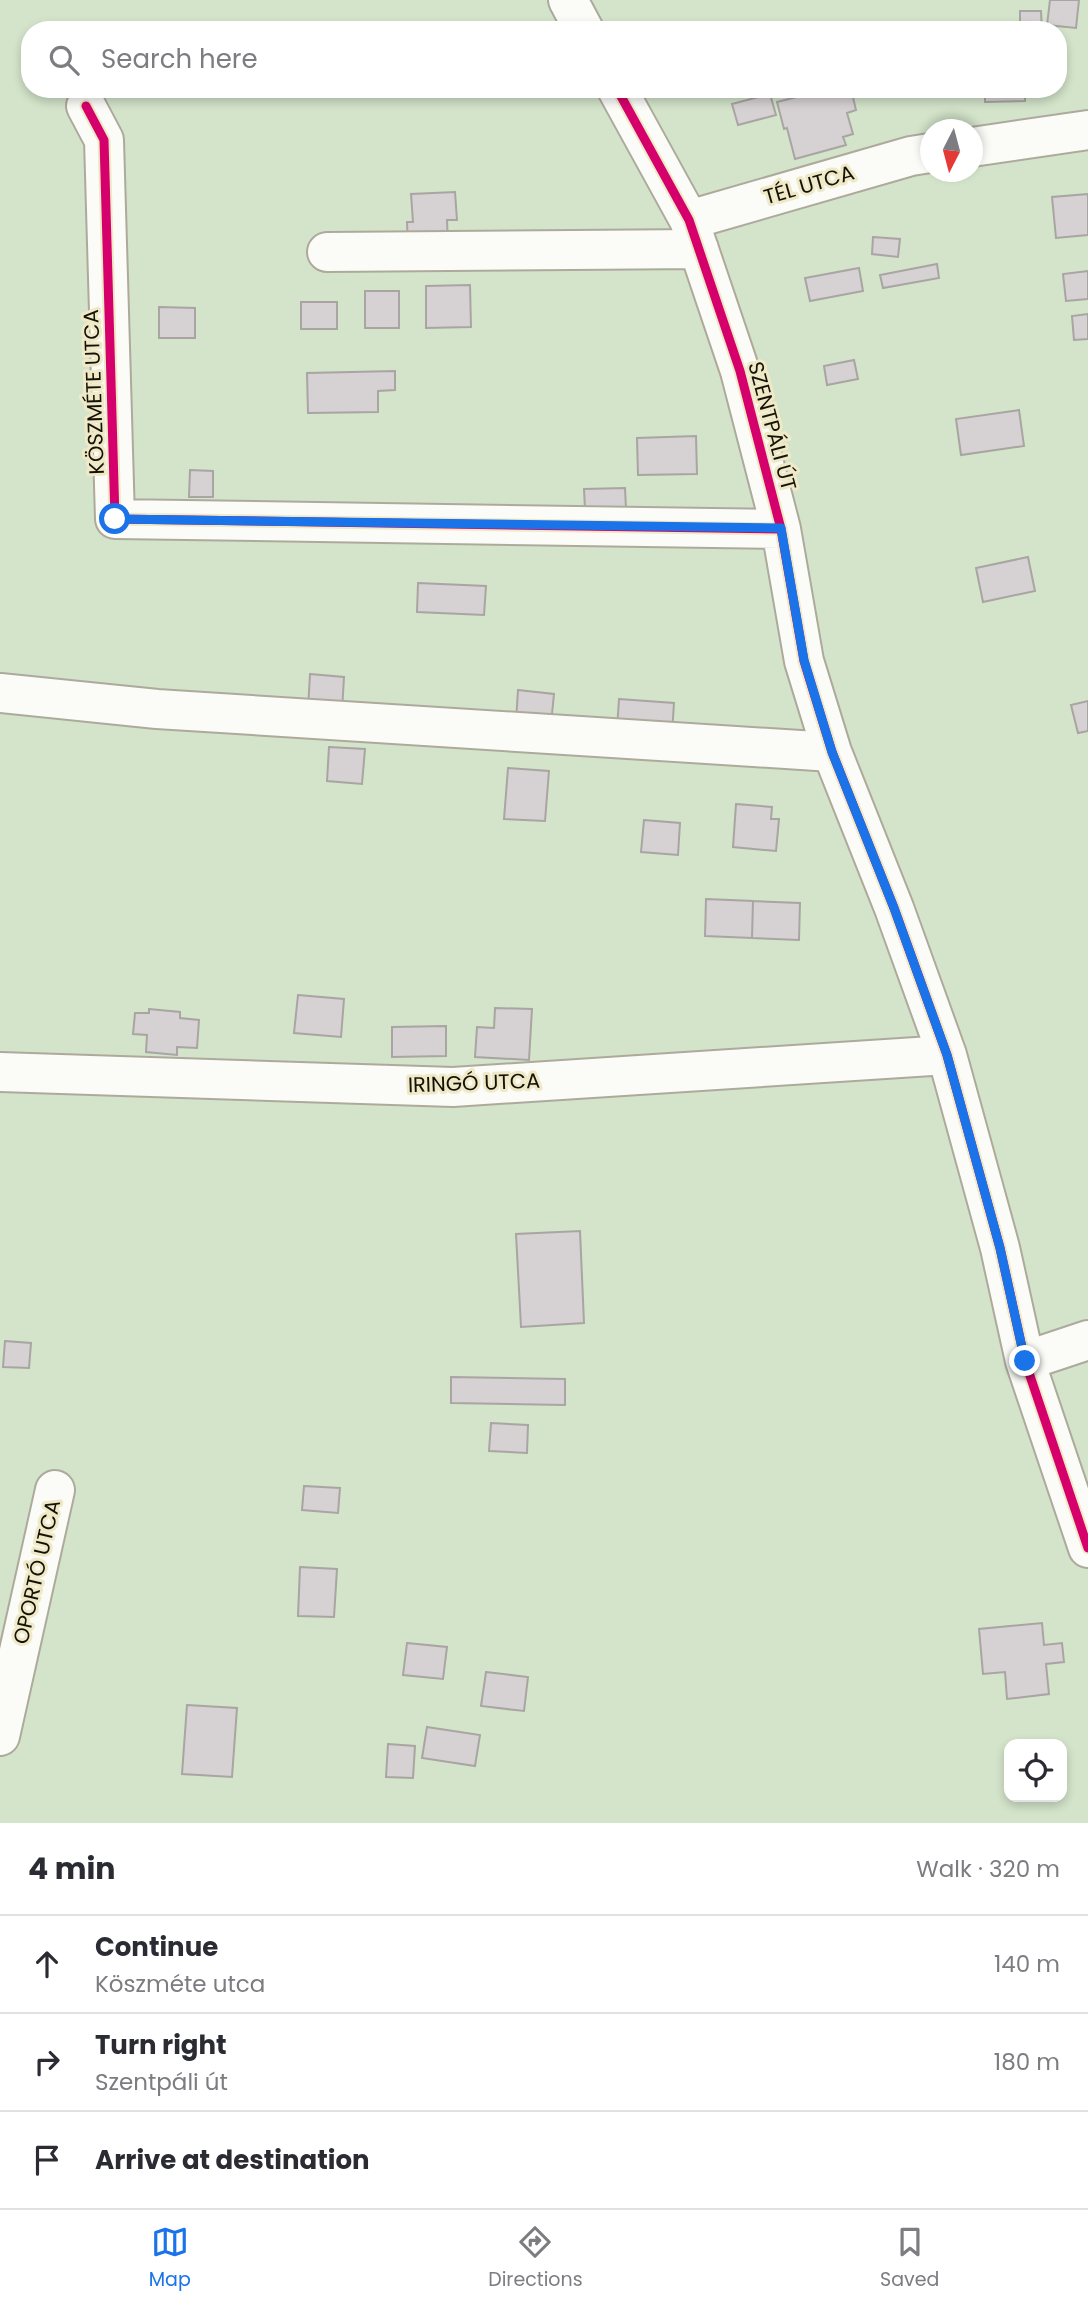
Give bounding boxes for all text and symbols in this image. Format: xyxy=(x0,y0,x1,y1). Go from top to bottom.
search box xyxy=(21,21,1067,98)
icon: search xyxy=(45,41,83,79)
text: Search here xyxy=(101,41,258,77)
north arrow xyxy=(920,119,983,182)
street label: TÉL UTCA xyxy=(760,158,857,211)
street label: KÖSZMÉTE UTCA xyxy=(76,309,111,475)
street label: SZENTPÁLI ÚT xyxy=(741,358,804,494)
route start xyxy=(99,503,130,534)
street label: IRINGÓ UTCA xyxy=(407,1066,541,1099)
route end xyxy=(1009,1345,1040,1376)
street label: OPORTÓ UTCA xyxy=(6,1497,67,1647)
map controls xyxy=(1004,1739,1067,1802)
button: locate xyxy=(1004,1739,1067,1802)
text: 4 min xyxy=(28,1847,116,1890)
text: Walk · 320 m xyxy=(916,1853,1060,1885)
text: Continue xyxy=(95,1929,218,1965)
icon: ahead xyxy=(28,1945,66,1983)
text: 140 m xyxy=(994,1948,1060,1980)
text: Köszméte utca xyxy=(95,1968,265,2000)
text: Turn right xyxy=(95,2027,227,2063)
icon: right xyxy=(28,2043,66,2081)
text: 180 m xyxy=(994,2046,1060,2078)
text: Szentpáli út xyxy=(95,2066,228,2098)
icon: arrive xyxy=(28,2141,66,2179)
text: Arrive at destination xyxy=(95,2142,370,2178)
tab: Map xyxy=(149,2223,191,2294)
tab: Directions xyxy=(488,2223,583,2294)
tab: Saved xyxy=(880,2223,939,2294)

